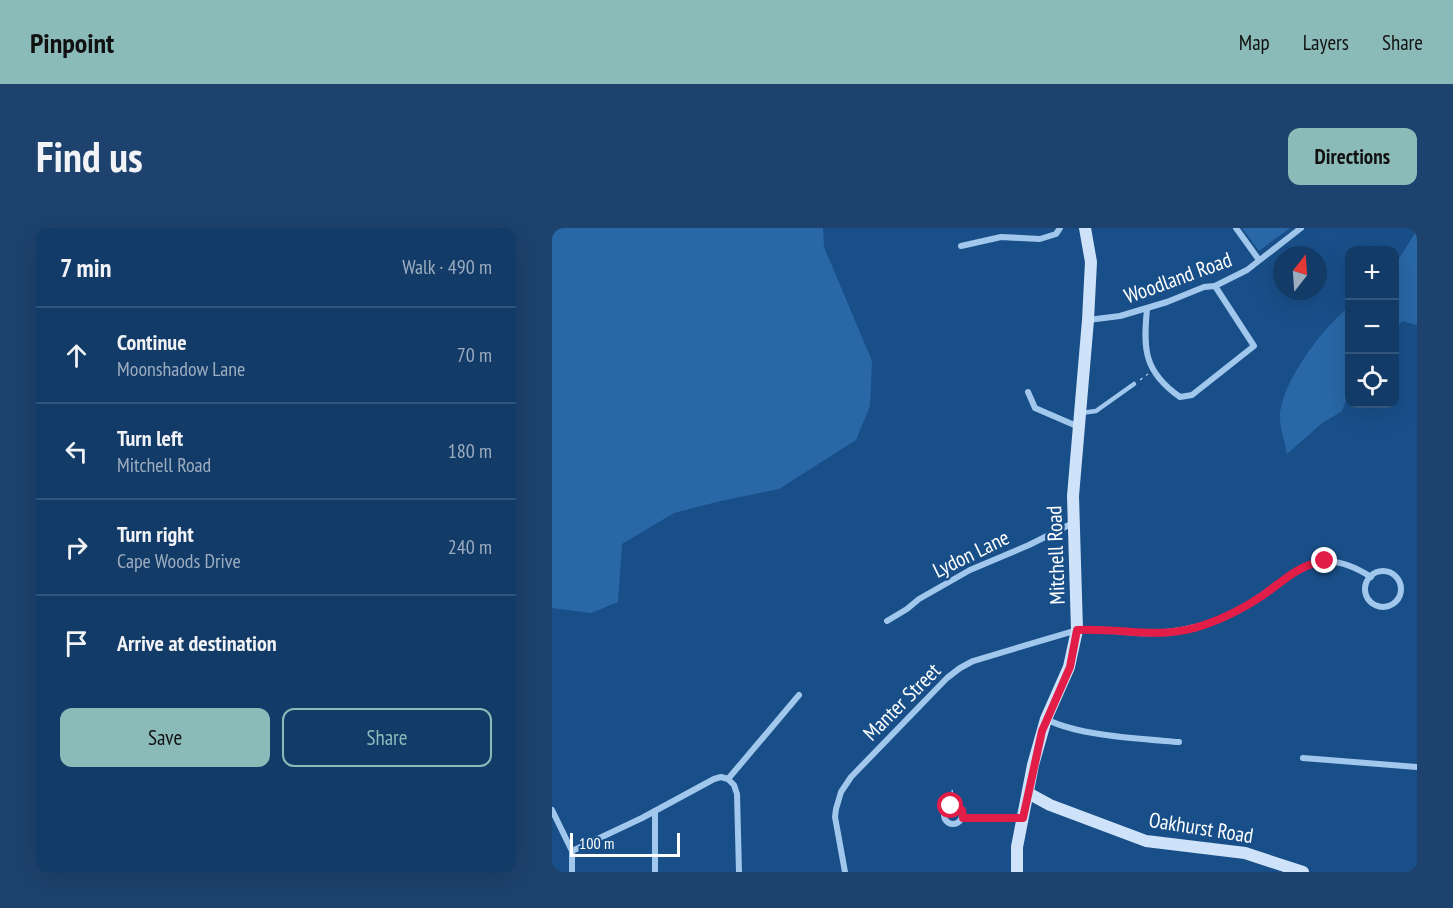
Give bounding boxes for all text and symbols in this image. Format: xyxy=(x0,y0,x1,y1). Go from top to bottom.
text: Pinpoint xyxy=(30,24,114,61)
text: Map xyxy=(1239,29,1270,56)
text: Layers xyxy=(1303,29,1349,56)
text: Share xyxy=(1382,29,1423,56)
button: Directions xyxy=(1288,128,1417,185)
text: Find us xyxy=(36,129,143,184)
street label: Woodland Road xyxy=(1120,246,1235,309)
north arrow xyxy=(1273,246,1327,300)
map controls xyxy=(1345,246,1399,408)
button: + xyxy=(1345,246,1399,300)
text: 7 min xyxy=(60,251,111,284)
text: Walk · 490 m xyxy=(402,254,492,280)
button: − xyxy=(1345,300,1399,354)
text: Continue xyxy=(117,328,187,356)
icon: ahead xyxy=(60,339,93,372)
text: 70 m xyxy=(457,342,492,368)
button: locate xyxy=(1345,354,1399,408)
text: Moonshadow Lane xyxy=(117,356,245,382)
text: Turn left xyxy=(117,424,183,452)
icon: left xyxy=(60,435,93,468)
text: 180 m xyxy=(448,438,492,464)
text: Mitchell Road xyxy=(117,452,211,478)
street label: Mitchell Road xyxy=(1040,505,1071,605)
text: Turn right xyxy=(117,520,194,548)
street label: Lydon Lane xyxy=(928,524,1013,584)
icon: right xyxy=(60,531,93,564)
text: 240 m xyxy=(448,534,492,560)
route end xyxy=(1311,547,1337,573)
text: Cape Woods Drive xyxy=(117,548,241,574)
icon: arrive xyxy=(60,627,93,660)
text: Arrive at destination xyxy=(117,629,277,657)
street label: Manter Street xyxy=(857,657,946,746)
button: Save xyxy=(60,708,270,767)
button: Share xyxy=(282,708,492,767)
route start xyxy=(937,792,963,818)
street label: Oakhurst Road xyxy=(1147,806,1255,849)
scale bar xyxy=(570,830,680,858)
text: 100 m xyxy=(579,833,614,853)

